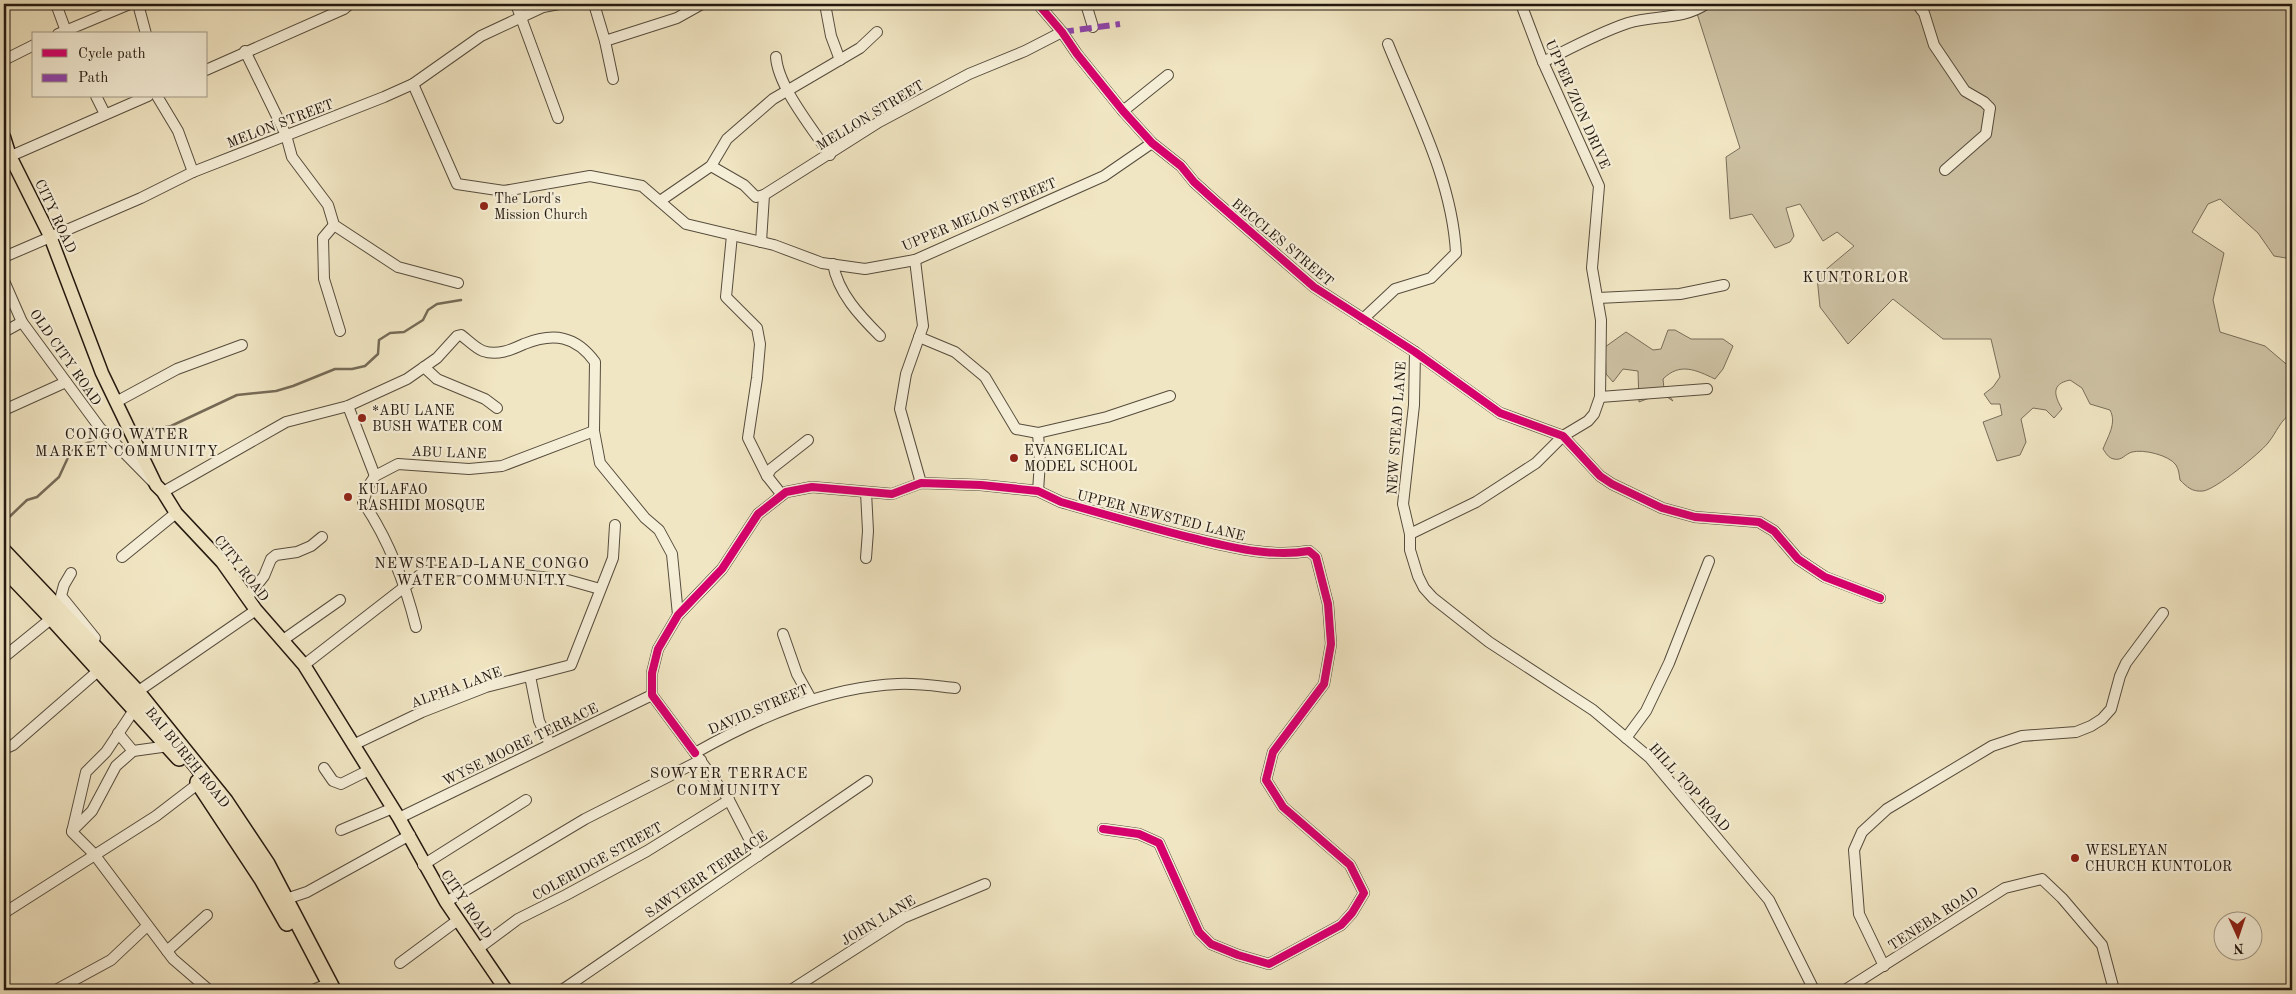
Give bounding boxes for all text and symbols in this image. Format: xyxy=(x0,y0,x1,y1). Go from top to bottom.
legend xyxy=(32,32,208,98)
street label: UPPER ZION DRIVE xyxy=(1542,38,1612,171)
text: Cycle path xyxy=(78,47,146,62)
text: Path xyxy=(78,71,108,86)
street label: MELLON STREET xyxy=(814,78,927,153)
street label: MELON STREET xyxy=(225,97,336,151)
street label: UPPER MELON STREET xyxy=(900,176,1059,254)
street label: CITY ROAD xyxy=(32,177,78,256)
place label: The Lord's Mission Church xyxy=(494,192,588,222)
street label: BECCLES STREET xyxy=(1229,196,1336,289)
marker: The Lord's Mission Church xyxy=(478,200,490,212)
district label: KUNTORLOR xyxy=(1803,271,1909,286)
street label: OLD CITY ROAD xyxy=(27,307,104,408)
street label: NEW STEAD LANE xyxy=(1385,361,1409,495)
place label: *ABU LANE BUSH WATER COM xyxy=(372,404,503,434)
marker: *ABU LANE BUSH WATER COM xyxy=(356,412,368,424)
district label: CONGO WATER MARKET COMMUNITY xyxy=(35,428,219,460)
place label: EVANGELICAL MODEL SCHOOL xyxy=(1024,444,1137,474)
street label: ABU LANE xyxy=(411,445,487,461)
marker: EVANGELICAL MODEL SCHOOL xyxy=(1008,452,1020,464)
place label: KULAFAO RASHIDI MOSQUE xyxy=(358,483,485,513)
street label: UPPER NEWSTED LANE xyxy=(1075,488,1246,544)
marker: KULAFAO RASHIDI MOSQUE xyxy=(342,491,354,503)
street label: CITY ROAD xyxy=(211,533,271,604)
district label: NEWSTEAD LANE CONGO WATER COMMUNITY xyxy=(374,557,590,589)
street label: ALPHA LANE xyxy=(409,665,504,711)
street label: DAVID STREET xyxy=(706,682,811,737)
street label: WYSE MOORE TERRACE xyxy=(440,701,600,789)
street label: BAI BUREH ROAD xyxy=(143,705,232,811)
street label: HILL TOP ROAD xyxy=(1646,741,1732,834)
district label: SOWYER TERRACE COMMUNITY xyxy=(650,767,808,799)
street label: COLERIDGE STREET xyxy=(530,820,665,903)
street label: SAWYERR TERRACE xyxy=(643,829,770,921)
place label: WESLEYAN CHURCH KUNTOLOR xyxy=(2085,844,2232,874)
marker: WESLEYAN CHURCH KUNTOLOR xyxy=(2069,852,2081,864)
street label: CITY ROAD xyxy=(438,868,494,942)
street label: TENEBA ROAD xyxy=(1886,884,1981,953)
street label: JOHN LANE xyxy=(839,893,918,948)
north arrow xyxy=(2214,912,2264,962)
text: N xyxy=(2233,941,2244,955)

